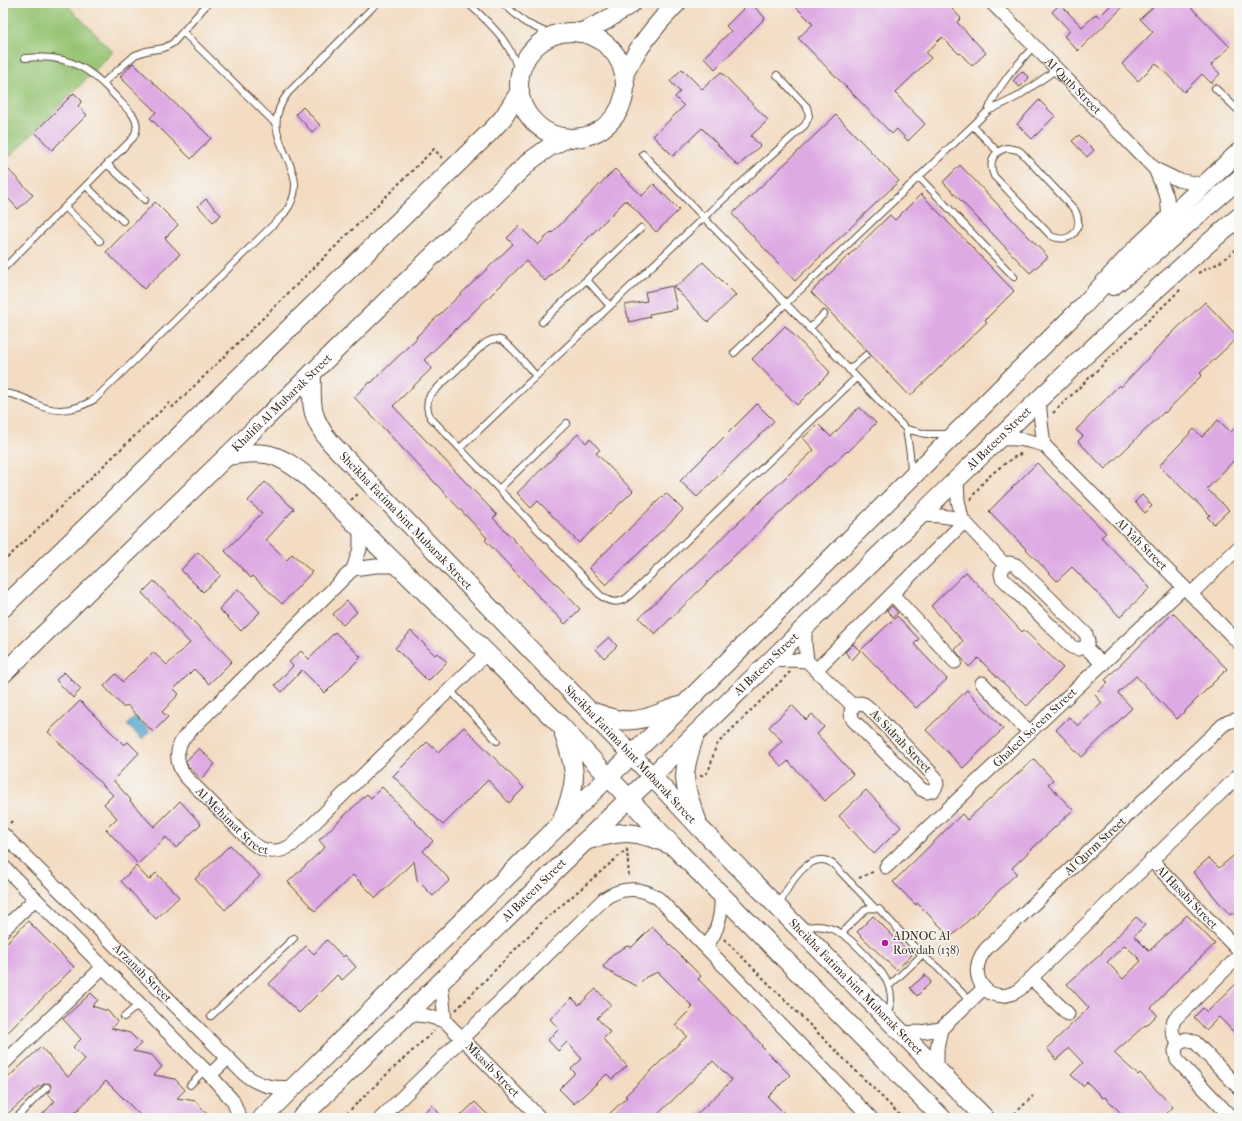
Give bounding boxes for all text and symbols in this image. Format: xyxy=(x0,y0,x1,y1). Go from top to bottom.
street label: Al Qutb Street xyxy=(1041,54,1105,118)
street label: Khalifa Al Mubarak Street xyxy=(229,350,335,455)
street label: Al Bateen Street xyxy=(963,403,1034,474)
street label: Sheikha Fatima bint Mubarak Street xyxy=(337,449,476,593)
street label: Al Yah Street xyxy=(1112,515,1171,574)
street label: Al Bateen Street xyxy=(730,629,802,699)
street label: Sheikha Fatima bint Mubarak Street xyxy=(562,682,700,827)
street label: Ghaleel So'een Street xyxy=(990,684,1080,770)
street label: As Sidrah Street xyxy=(867,706,935,776)
street label: Al Mehimat Street xyxy=(192,783,271,858)
street label: Al Qurm Street xyxy=(1061,813,1129,879)
street label: Al Bateen Street xyxy=(498,855,569,925)
street label: Al Hasabi Street xyxy=(1153,862,1221,933)
street label: Sheikha Fatima bint Mubarak Street xyxy=(786,916,927,1058)
place label: ADNOC Al Rowdah (138) xyxy=(892,929,959,957)
marker: ADNOC Al Rowdah (138) xyxy=(880,938,890,948)
street label: Arzanah Street xyxy=(110,940,175,1006)
street label: Mkasib Street xyxy=(463,1039,523,1101)

